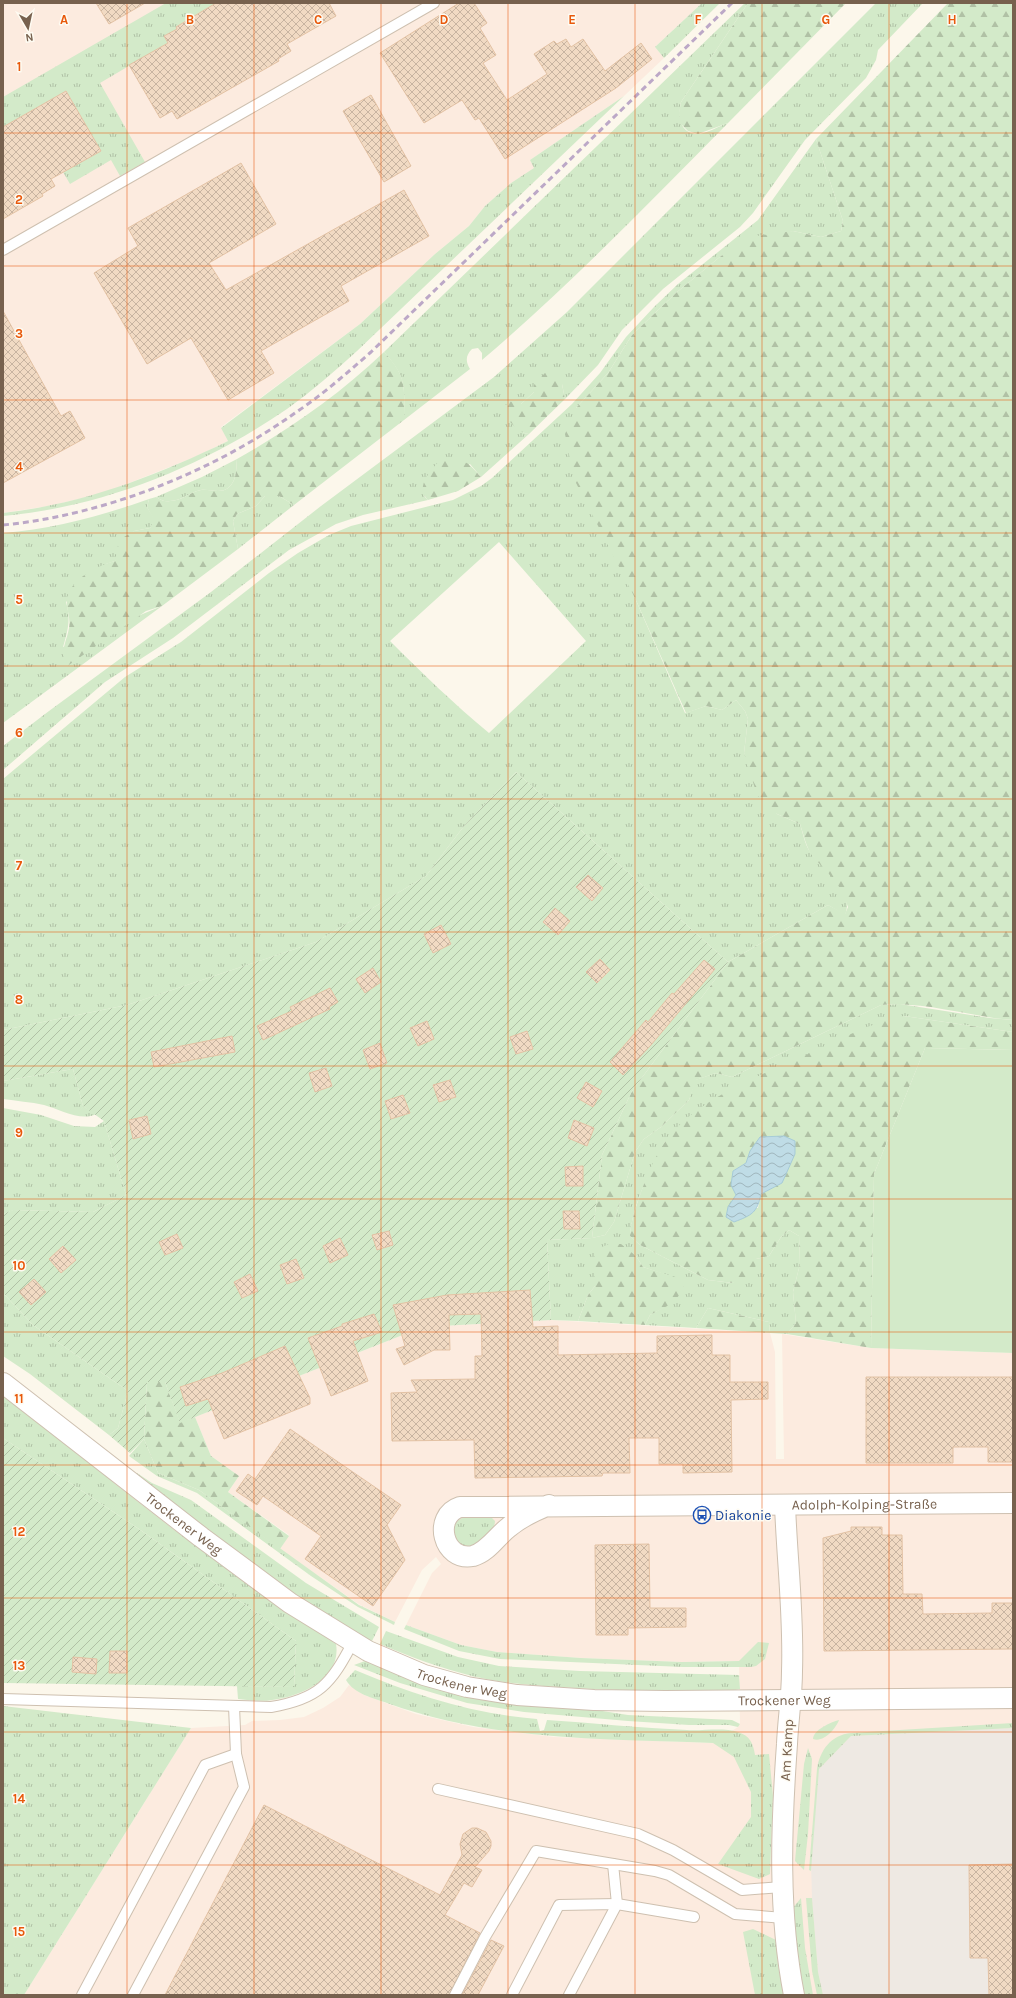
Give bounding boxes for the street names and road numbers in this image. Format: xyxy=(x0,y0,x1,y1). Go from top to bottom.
street label: Trockener Weg xyxy=(142,1489,226,1558)
street label: Adolph-Kolping-Straße xyxy=(792,1495,937,1513)
street label: Trockener Weg xyxy=(414,1664,508,1702)
street label: Trockener Weg xyxy=(738,1691,831,1709)
street label: Am Kamp xyxy=(777,1719,797,1781)

